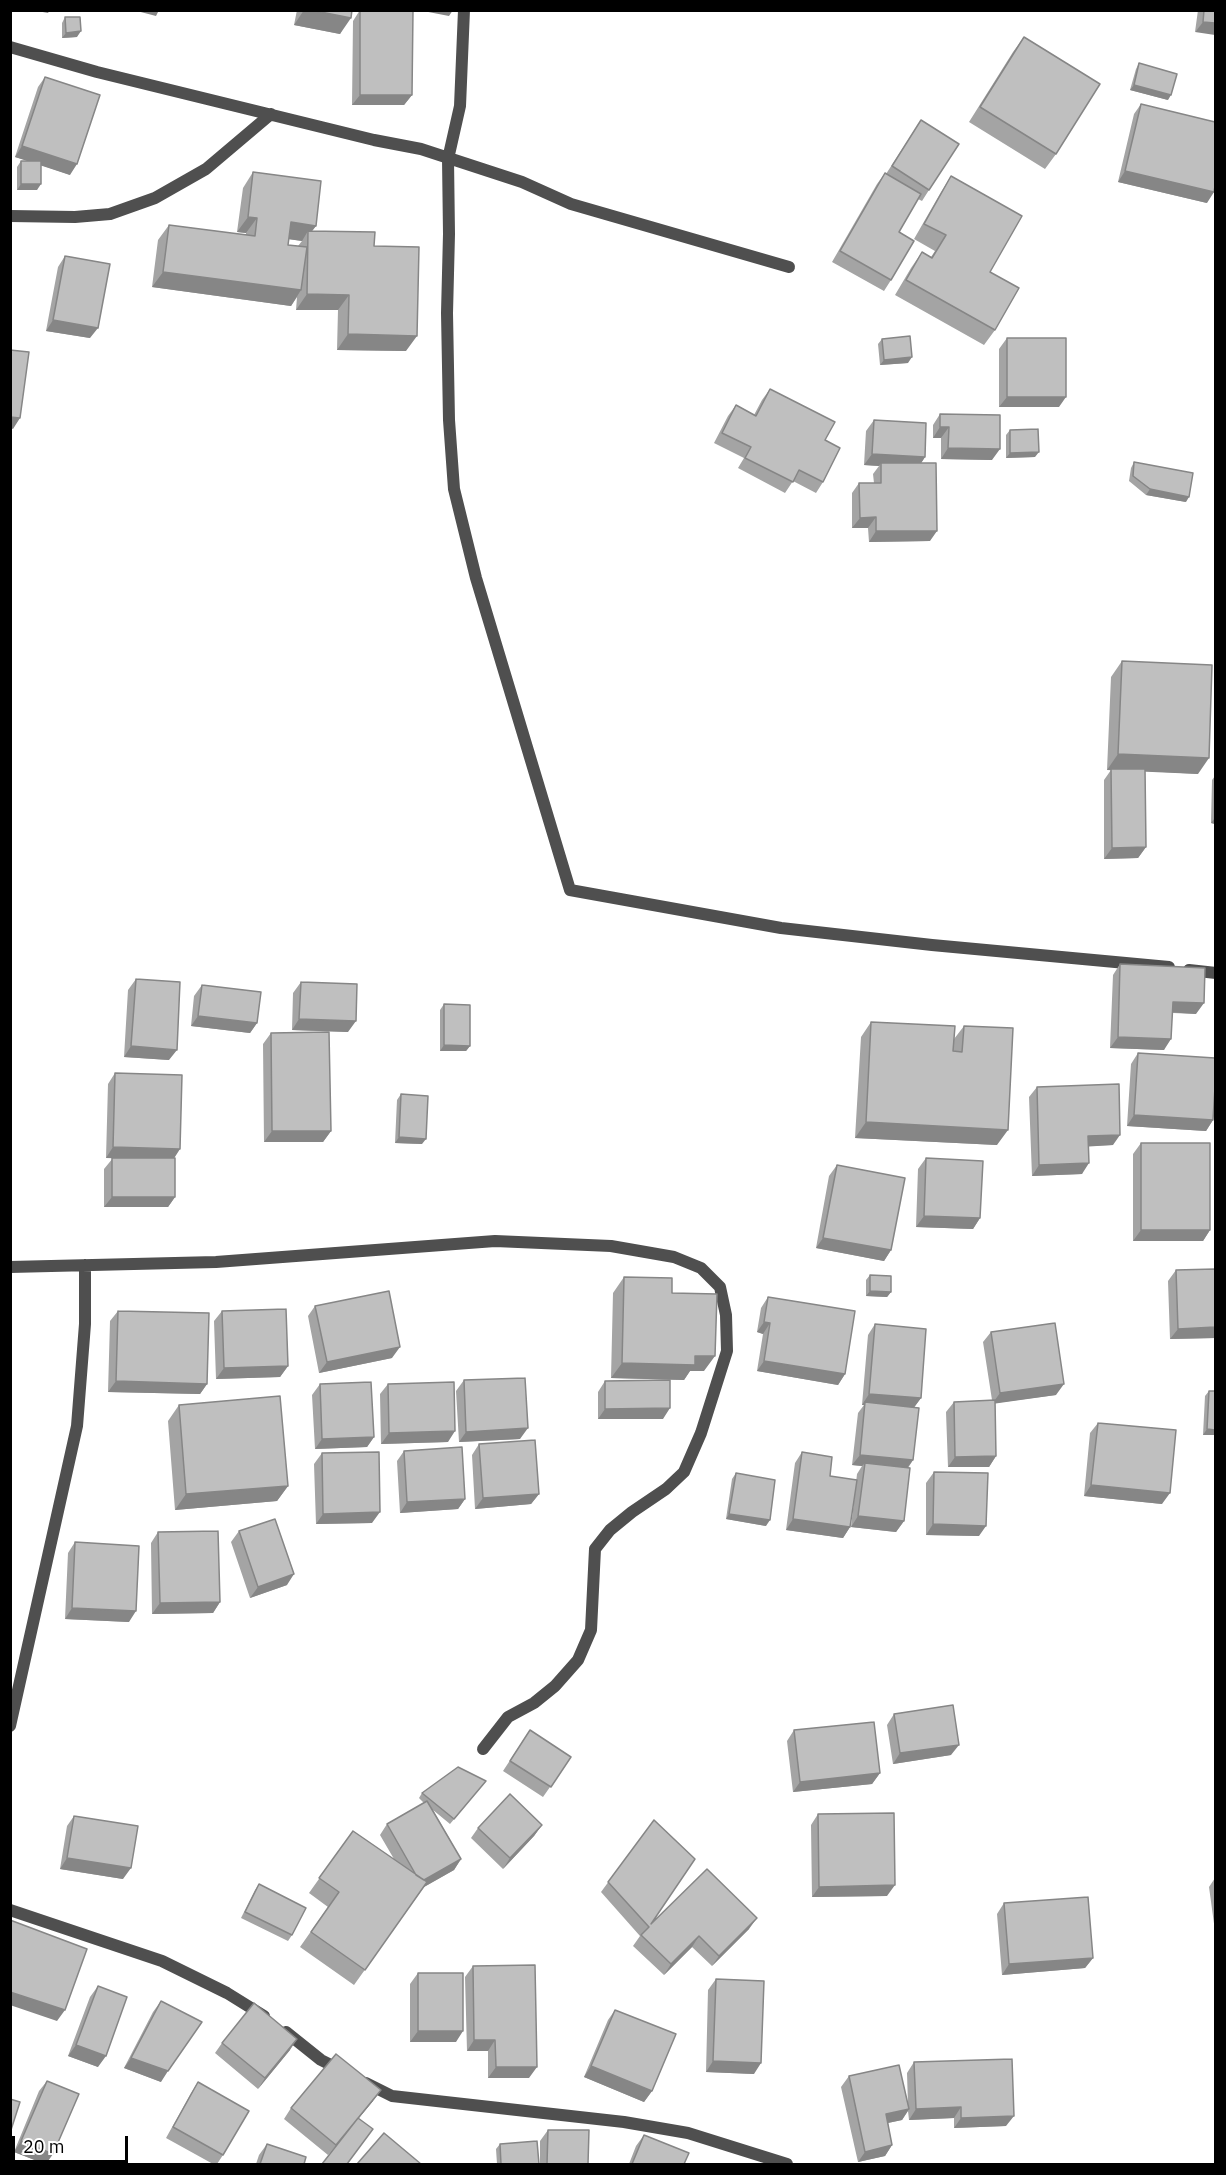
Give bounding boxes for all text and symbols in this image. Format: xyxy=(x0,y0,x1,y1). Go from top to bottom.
scale bar xyxy=(15,2124,130,2162)
text: 20 m xyxy=(23,2135,65,2158)

